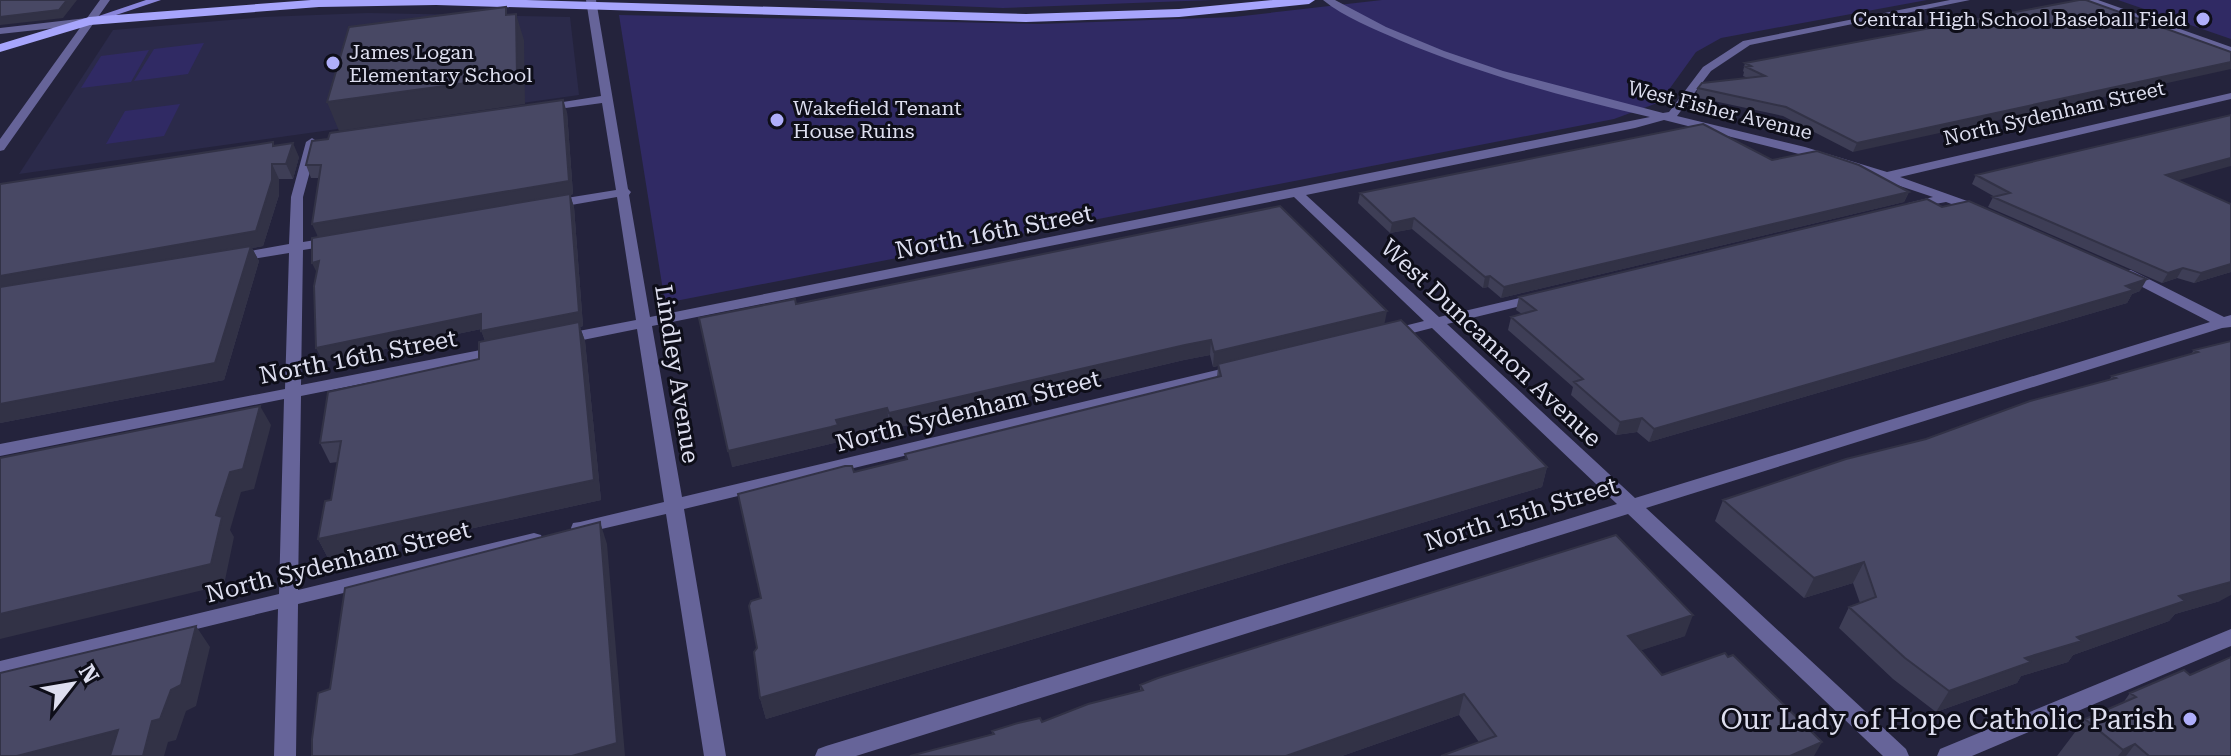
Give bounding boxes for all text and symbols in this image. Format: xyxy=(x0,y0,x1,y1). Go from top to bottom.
place label: Central High School Baseball Field xyxy=(1853,7,2187,31)
marker: Central High School Baseball Field xyxy=(2194,10,2212,28)
place label: James Logan Elementary School xyxy=(349,40,532,87)
marker: James Logan Elementary School xyxy=(324,54,342,72)
street label: West Fisher Avenue xyxy=(1625,75,1815,145)
street label: North Sydenham Street xyxy=(1941,76,2168,150)
place label: Wakefield Tenant House Ruins xyxy=(793,96,962,143)
marker: Wakefield Tenant House Ruins xyxy=(768,111,786,129)
street label: North 16th Street xyxy=(893,199,1095,265)
street label: West Duncannon Avenue xyxy=(1375,233,1607,453)
street label: Lindley Avenue xyxy=(649,283,705,465)
street label: North 16th Street xyxy=(257,324,459,390)
street label: North Sydenham Street xyxy=(833,365,1103,457)
street label: North 15th Street xyxy=(1421,471,1621,557)
street label: North Sydenham Street xyxy=(203,516,473,608)
north arrow xyxy=(32,644,112,724)
text: N xyxy=(74,660,104,688)
place label: Our Lady of Hope Catholic Parish xyxy=(1720,703,2174,736)
marker: Our Lady of Hope Catholic Parish xyxy=(2181,710,2199,728)

